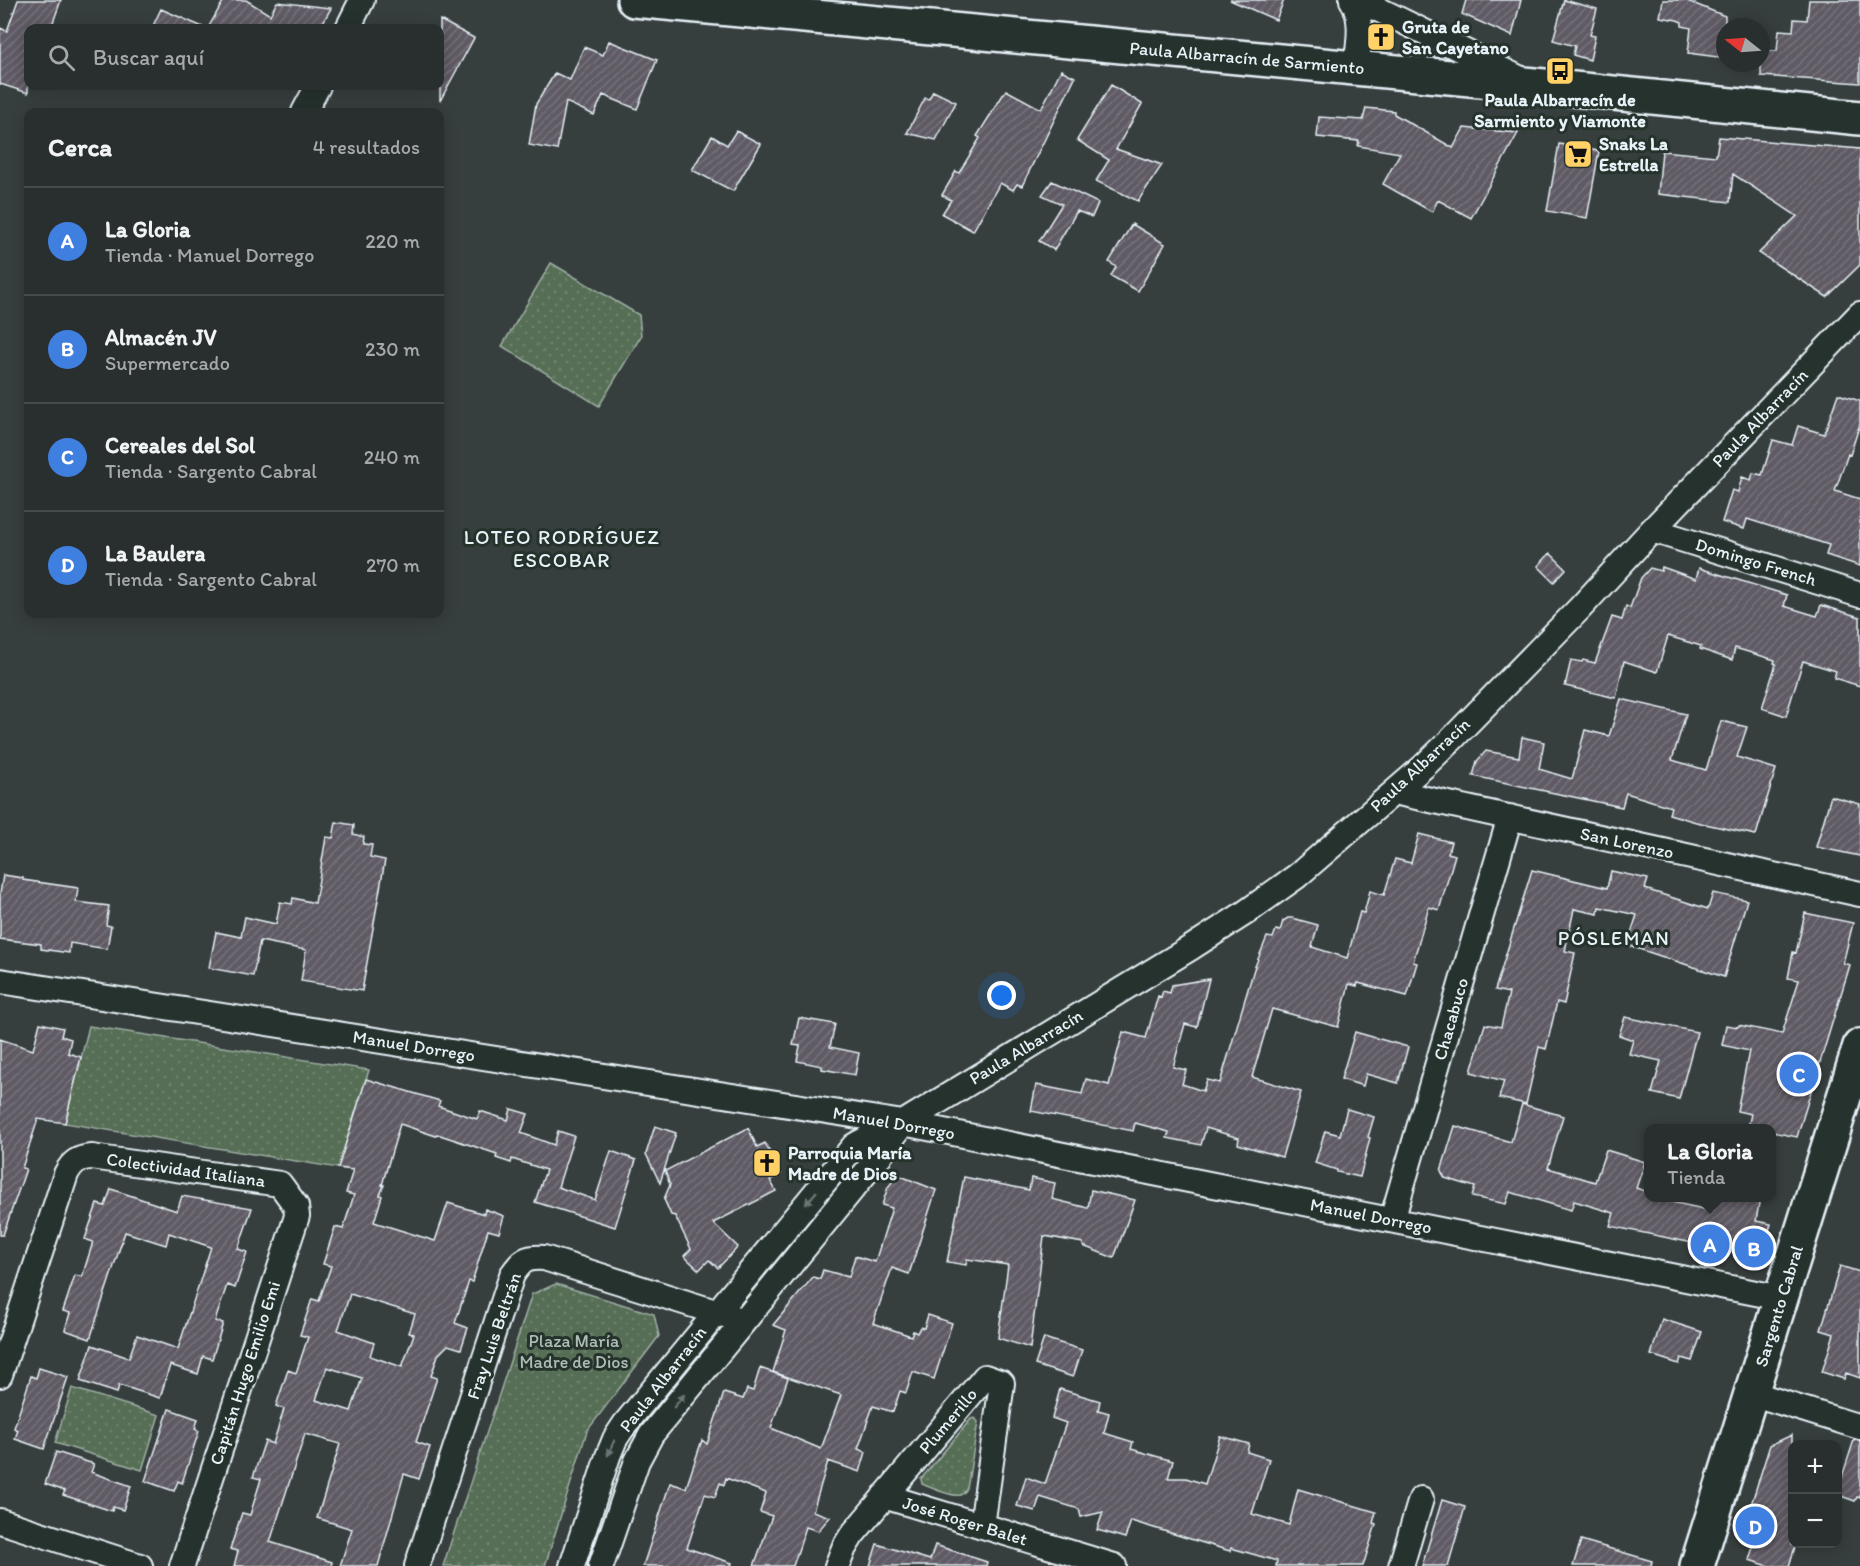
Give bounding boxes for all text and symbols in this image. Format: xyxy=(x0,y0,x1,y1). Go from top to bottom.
place label: Gruta de San Cayetano xyxy=(1402,16,1509,59)
north arrow xyxy=(1716,18,1770,72)
church icon: Gruta de San Cayetano xyxy=(1365,21,1397,53)
search box xyxy=(24,24,444,90)
street label: Paula Albarracín de Sarmiento xyxy=(1129,37,1365,79)
icon: search xyxy=(45,41,78,74)
text: Buscar aquí xyxy=(93,44,204,71)
bus stop icon: Paula Albarracín de Sarmiento y Viamonte xyxy=(1544,55,1576,87)
place label: Paula Albarracín de Sarmiento y Viamonte xyxy=(1474,89,1646,132)
text: Cerca xyxy=(48,131,112,163)
place label: Snaks La Estrella xyxy=(1599,133,1668,176)
text: 4 resultados xyxy=(313,135,420,159)
supermarket icon: Snaks La Estrella xyxy=(1562,138,1594,170)
text: La Gloria xyxy=(105,216,190,243)
text: A xyxy=(61,229,74,253)
text: 220 m xyxy=(365,229,420,253)
text: Tienda · Manuel Dorrego xyxy=(105,243,314,267)
text: Almacén JV xyxy=(105,324,216,351)
text: B xyxy=(61,337,74,361)
text: 230 m xyxy=(365,337,420,361)
text: Supermercado xyxy=(105,351,230,375)
street label: Paula Albarracín xyxy=(1707,364,1813,472)
text: Cereales del Sol xyxy=(105,432,255,459)
text: C xyxy=(61,445,74,469)
text: 240 m xyxy=(364,445,420,469)
text: Tienda · Sargento Cabral xyxy=(105,459,317,483)
district label: LOTEO RODRÍGUEZ ESCOBAR xyxy=(464,525,660,572)
street label: Domingo French xyxy=(1693,533,1819,591)
text: La Baulera xyxy=(105,540,205,567)
text: D xyxy=(61,553,74,577)
text: 270 m xyxy=(366,553,420,577)
text: Tienda · Sargento Cabral xyxy=(105,567,317,591)
street label: Paula Albarracín xyxy=(1365,713,1475,817)
street label: San Lorenzo xyxy=(1578,822,1676,864)
district label: PÓSLEMAN xyxy=(1558,926,1670,950)
street label: Chacabuco xyxy=(1429,975,1473,1063)
your location xyxy=(987,981,1016,1010)
street label: Paula Albarracín xyxy=(965,1004,1087,1090)
street label: Manuel Dorrego xyxy=(351,1025,477,1067)
pin: C xyxy=(1780,1052,1818,1096)
street label: Manuel Dorrego xyxy=(831,1101,957,1145)
popup xyxy=(1644,1124,1776,1202)
text: La Gloria xyxy=(1667,1138,1753,1165)
place label: Parroquia María Madre de Dios xyxy=(788,1142,912,1185)
church icon: Parroquia María Madre de Dios xyxy=(751,1147,783,1179)
street label: Colectividad Italiana xyxy=(105,1148,267,1192)
text: Tienda xyxy=(1667,1165,1726,1189)
one-way arrow xyxy=(805,1190,818,1206)
street label: Manuel Dorrego xyxy=(1308,1193,1434,1239)
pin: A xyxy=(1690,1222,1730,1266)
pin: B xyxy=(1734,1226,1774,1270)
street label: Sargento Cabral xyxy=(1750,1243,1808,1369)
street label: Fray Luis Beltrán xyxy=(462,1270,526,1402)
street label: Capitán Hugo Emilio Emi xyxy=(205,1278,285,1468)
street label: Paula Albarracín xyxy=(615,1321,711,1437)
park label: Plaza María Madre de Dios xyxy=(519,1330,629,1373)
street label: Plumerillo xyxy=(914,1383,982,1459)
one-way arrow xyxy=(672,1394,685,1409)
one-way arrow xyxy=(607,1440,616,1457)
map controls xyxy=(1788,1440,1842,1548)
button: + xyxy=(1788,1440,1842,1494)
street label: José Roger Balet xyxy=(900,1492,1030,1550)
button: − xyxy=(1788,1494,1842,1548)
pin: D xyxy=(1736,1504,1774,1549)

